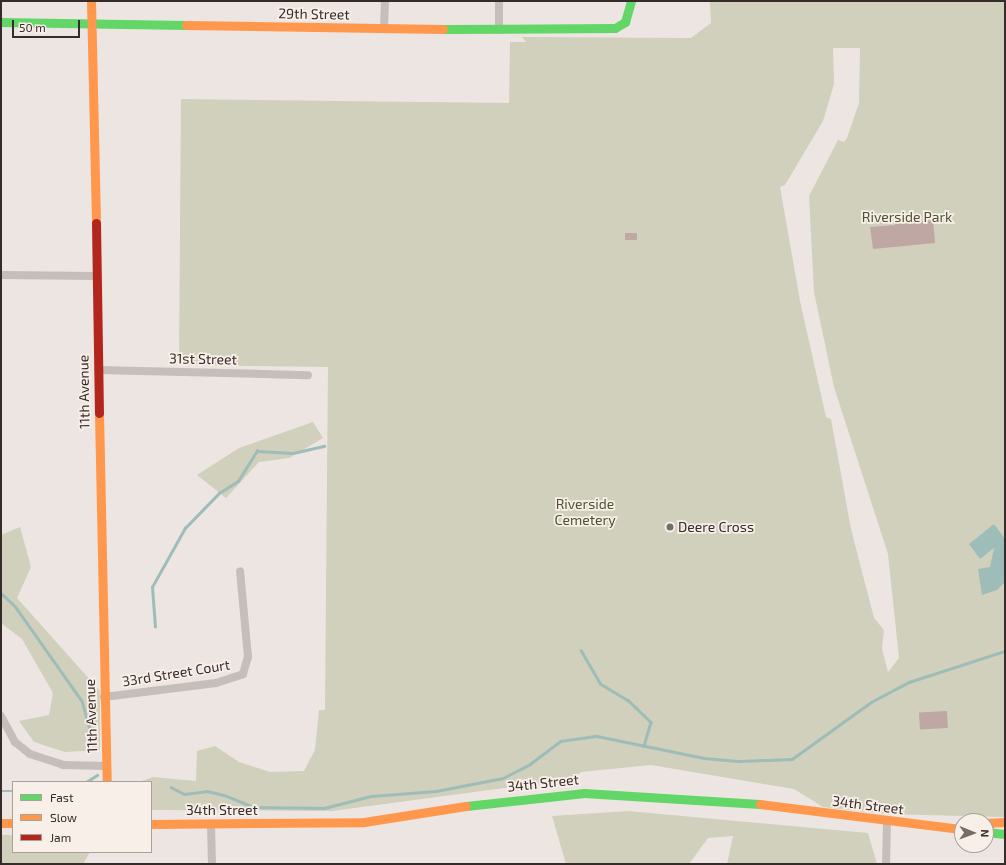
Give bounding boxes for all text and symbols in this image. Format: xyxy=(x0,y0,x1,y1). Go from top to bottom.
street label: 29th Street xyxy=(278,5,350,23)
scale bar xyxy=(14,12,82,38)
text: 50 m xyxy=(19,20,46,34)
park label: Riverside Park xyxy=(862,209,952,225)
street label: 31st Street xyxy=(169,350,237,368)
street label: 11th Avenue xyxy=(75,355,93,429)
park label: Riverside Cemetery xyxy=(554,496,616,528)
place label: Deere Cross xyxy=(678,519,754,535)
marker: Deere Cross xyxy=(665,522,675,532)
street label: 33rd Street Court xyxy=(121,656,231,690)
street label: 11th Avenue xyxy=(81,678,101,754)
street label: 34th Street xyxy=(506,771,580,795)
legend xyxy=(12,781,152,853)
text: Fast xyxy=(50,790,73,804)
street label: 34th Street xyxy=(831,792,905,818)
street label: 34th Street xyxy=(186,802,258,818)
text: Slow xyxy=(50,810,77,824)
north arrow xyxy=(954,813,994,853)
text: N xyxy=(979,829,992,837)
text: Jam xyxy=(50,830,71,844)

